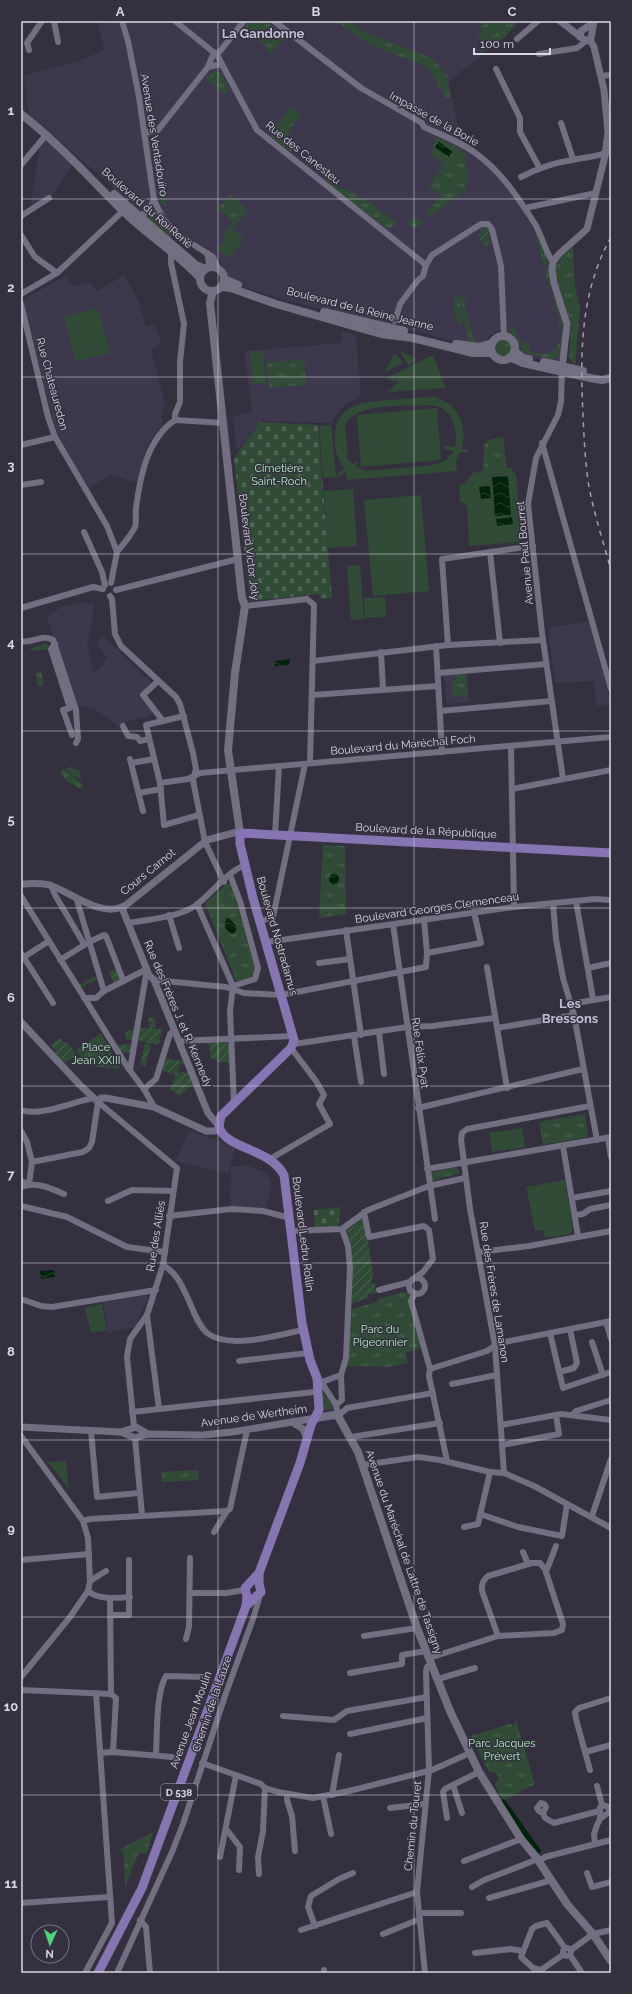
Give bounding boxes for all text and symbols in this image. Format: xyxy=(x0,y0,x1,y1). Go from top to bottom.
text: A xyxy=(116,4,125,19)
text: B xyxy=(312,4,321,19)
text: C xyxy=(508,4,517,19)
district label: La Gandonne xyxy=(222,26,305,41)
scale bar xyxy=(474,30,550,56)
text: 100 m xyxy=(480,37,514,51)
street label: Avenue des Ventadouïro xyxy=(138,73,170,198)
street label: Impasse de la Borie xyxy=(387,89,481,149)
text: 1 xyxy=(8,103,15,118)
street label: Rue des Canesteu xyxy=(263,119,343,187)
street label: Boulevard du Roi René xyxy=(99,165,195,251)
text: 2 xyxy=(7,280,15,295)
street label: Boulevard de la Reine Jeanne xyxy=(285,284,435,334)
street label: Rue Chateauredon xyxy=(33,336,71,432)
text: 3 xyxy=(7,458,15,473)
park label: Cimetière Saint-Roch xyxy=(251,462,307,488)
street label: Boulevard Victor Joly xyxy=(236,493,262,601)
street label: Avenue Paul Bourret xyxy=(514,500,536,605)
text: 4 xyxy=(7,635,15,650)
street label: Boulevard du Maréchal Foch xyxy=(330,732,476,758)
text: 5 xyxy=(7,812,15,827)
street label: Boulevard de la République xyxy=(355,821,497,841)
street label: Cours Carnot xyxy=(118,846,178,898)
street label: Boulevard Nostradamus xyxy=(254,875,300,997)
street label: Boulevard Georges Clemenceau xyxy=(354,890,520,926)
street label: Rue des Frères J. et R. Kennedy xyxy=(141,938,215,1090)
text: 6 xyxy=(7,990,15,1005)
district label: Les Bressons xyxy=(542,996,599,1026)
street label: Rue Félix Pyat xyxy=(409,1017,431,1090)
park label: Place Jean XXIII xyxy=(72,1041,120,1067)
text: 7 xyxy=(7,1167,15,1182)
street label: Boulevard Ledru Rollin xyxy=(289,1176,317,1292)
street label: Rue des Alliés xyxy=(144,1200,168,1272)
street label: Rue des Frères de Lamanon xyxy=(476,1220,512,1364)
park label: Parc du Pigeonnier xyxy=(353,1323,407,1349)
text: 8 xyxy=(7,1344,15,1359)
street label: Avenue de Wertheim xyxy=(200,1402,308,1430)
street label: Avenue du Maréchal de Lattre de Tassigny xyxy=(363,1448,445,1656)
text: 9 xyxy=(7,1521,15,1536)
street label: Chemin de la Lauze xyxy=(189,1654,235,1754)
street label: Avenue Jean Moulin xyxy=(167,1670,215,1770)
text: 10 xyxy=(4,1699,18,1714)
park label: Parc Jacques Prévert xyxy=(468,1737,536,1763)
street label: Chemin du Touret xyxy=(402,1780,424,1872)
road number: D 538 xyxy=(161,1784,197,1800)
text: 11 xyxy=(5,1876,18,1891)
north arrow xyxy=(30,1924,70,1964)
text: N xyxy=(45,1947,54,1960)

